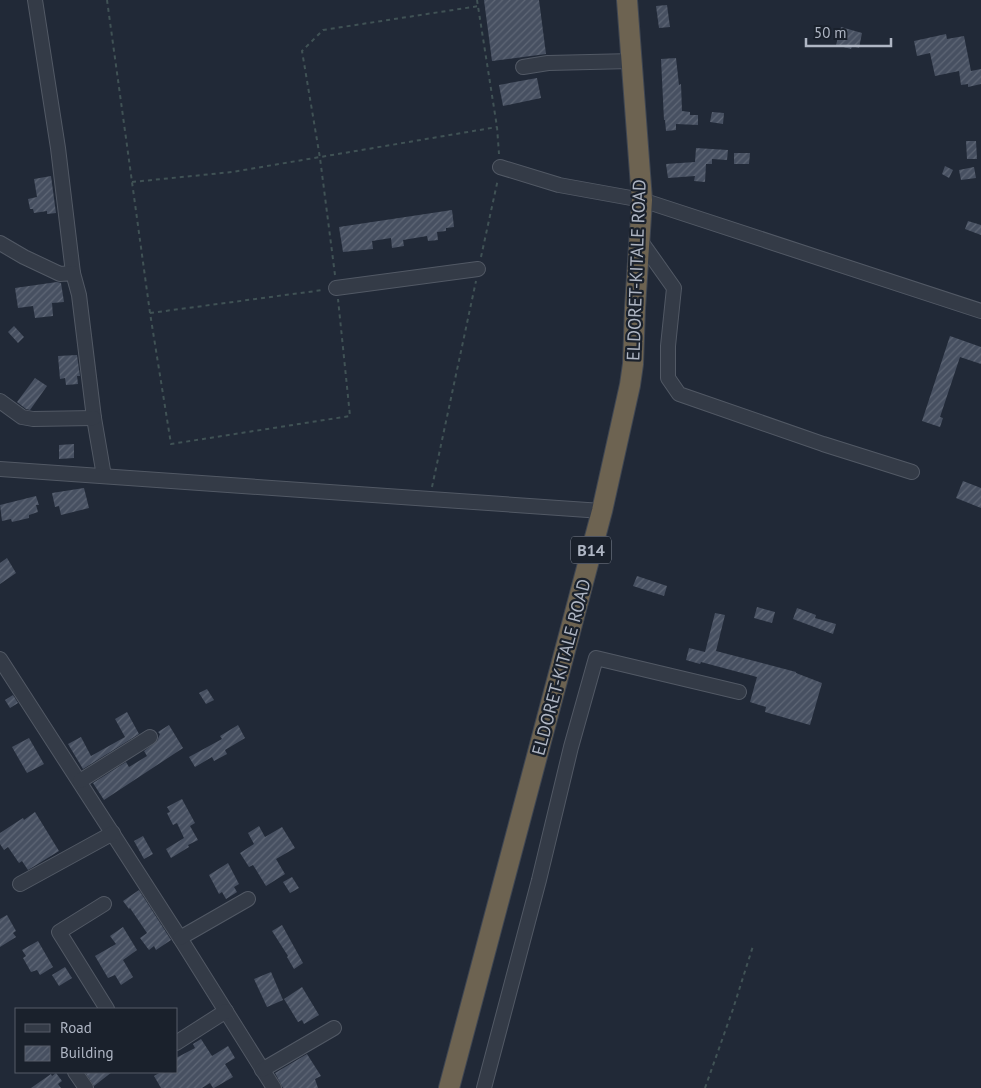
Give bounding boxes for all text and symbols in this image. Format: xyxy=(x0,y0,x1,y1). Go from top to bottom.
scale bar xyxy=(806,15,891,47)
text: 50 m xyxy=(814,23,847,42)
street label: ELDORET-KITALE ROAD xyxy=(621,179,651,361)
road number: B14 xyxy=(571,536,611,564)
street label: ELDORET-KITALE ROAD xyxy=(526,576,596,758)
legend xyxy=(15,1008,178,1073)
text: Road xyxy=(60,1018,92,1037)
text: Building xyxy=(60,1043,114,1062)

